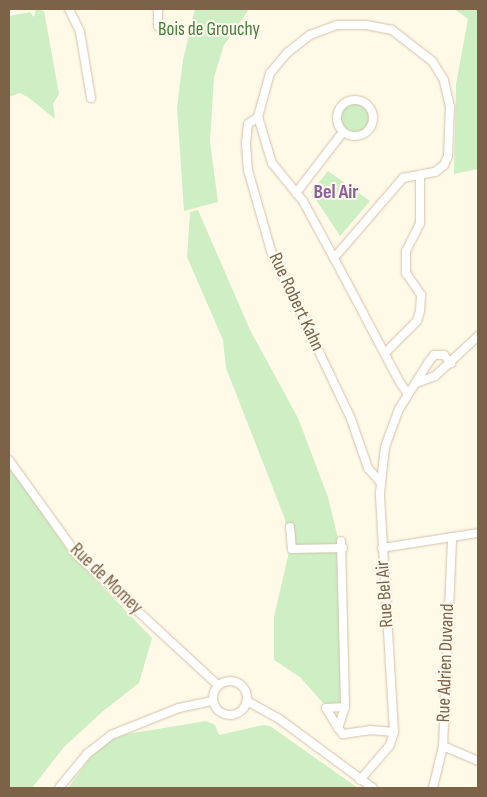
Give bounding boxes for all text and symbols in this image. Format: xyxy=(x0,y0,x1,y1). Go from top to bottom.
park label: Bois de Grouchy xyxy=(158,19,260,41)
district label: Bel Air xyxy=(314,180,358,204)
street label: Rue Robert Kahn xyxy=(263,249,329,355)
street label: Rue de Momey xyxy=(65,539,147,619)
street label: Rue Bel Air xyxy=(371,560,399,628)
street label: Rue Adrien Duvand xyxy=(433,603,459,723)

